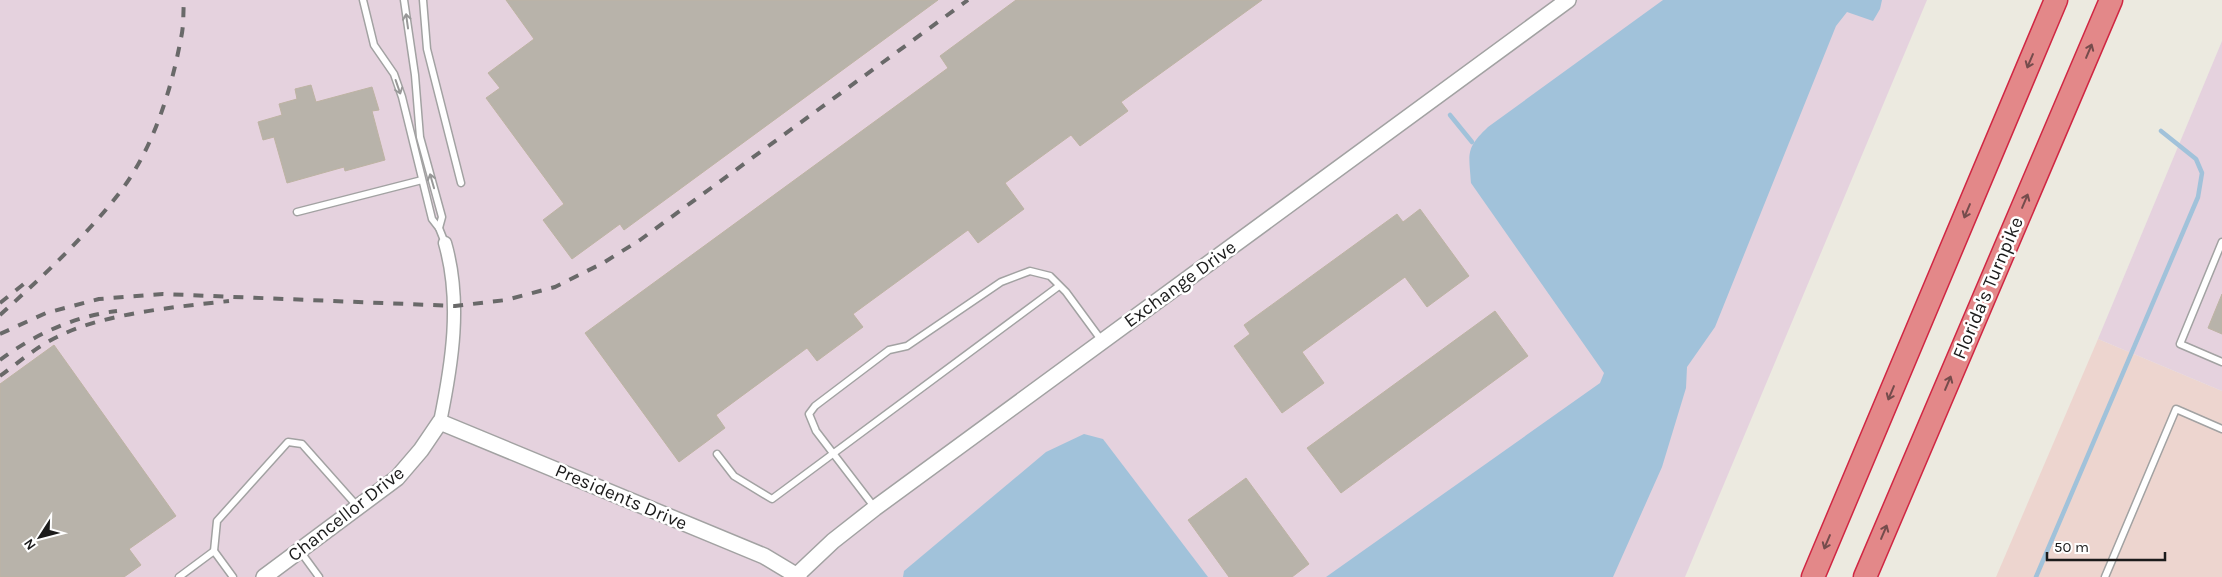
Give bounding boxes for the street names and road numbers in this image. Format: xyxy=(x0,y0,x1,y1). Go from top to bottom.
street label: Florida's Turnpike xyxy=(1948,214,2028,362)
street label: Exchange Drive xyxy=(1120,236,1240,332)
street label: Presidents Drive xyxy=(552,459,690,535)
street label: Chancellor Drive xyxy=(284,462,408,566)

